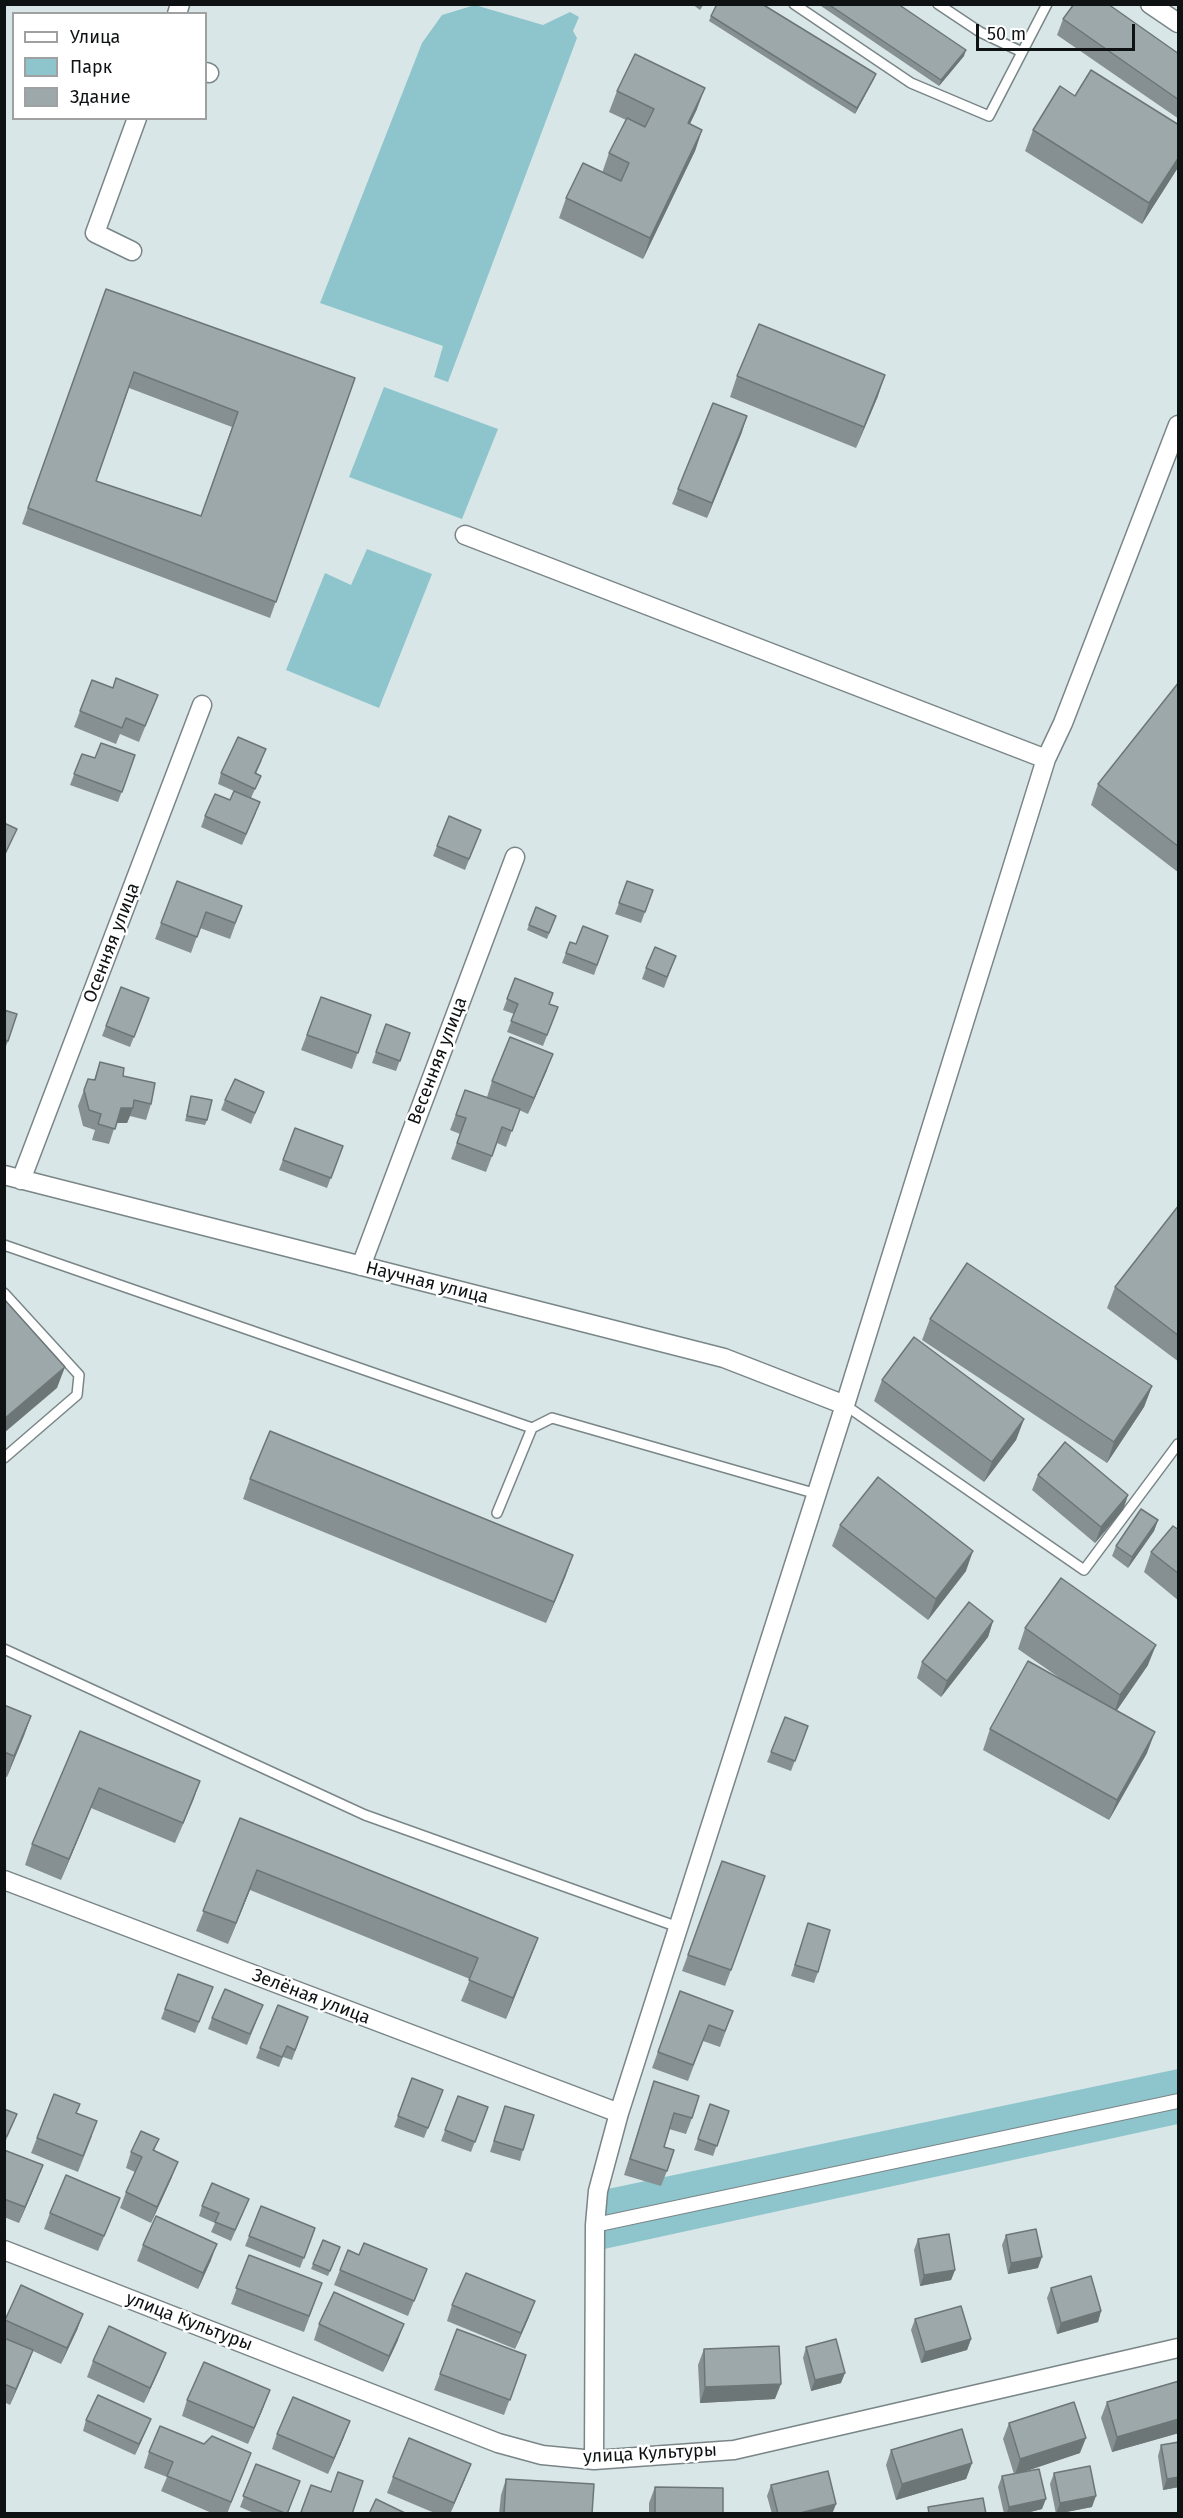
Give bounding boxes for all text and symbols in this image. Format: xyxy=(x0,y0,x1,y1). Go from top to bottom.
legend xyxy=(12,12,207,120)
scale bar xyxy=(979,12,1138,50)
text: 50 m xyxy=(987,23,1026,45)
text: Улица xyxy=(70,26,120,48)
text: Парк xyxy=(70,56,112,78)
text: Здание xyxy=(70,86,131,108)
street label: Осенняя улица xyxy=(79,880,145,1006)
street label: Весенняя улица xyxy=(404,994,472,1128)
street label: Научная улица xyxy=(363,1257,491,1309)
street label: Зелёная улица xyxy=(249,1965,373,2029)
street label: улица Культуры xyxy=(123,2288,255,2356)
street label: улица Культуры xyxy=(583,2440,717,2468)

